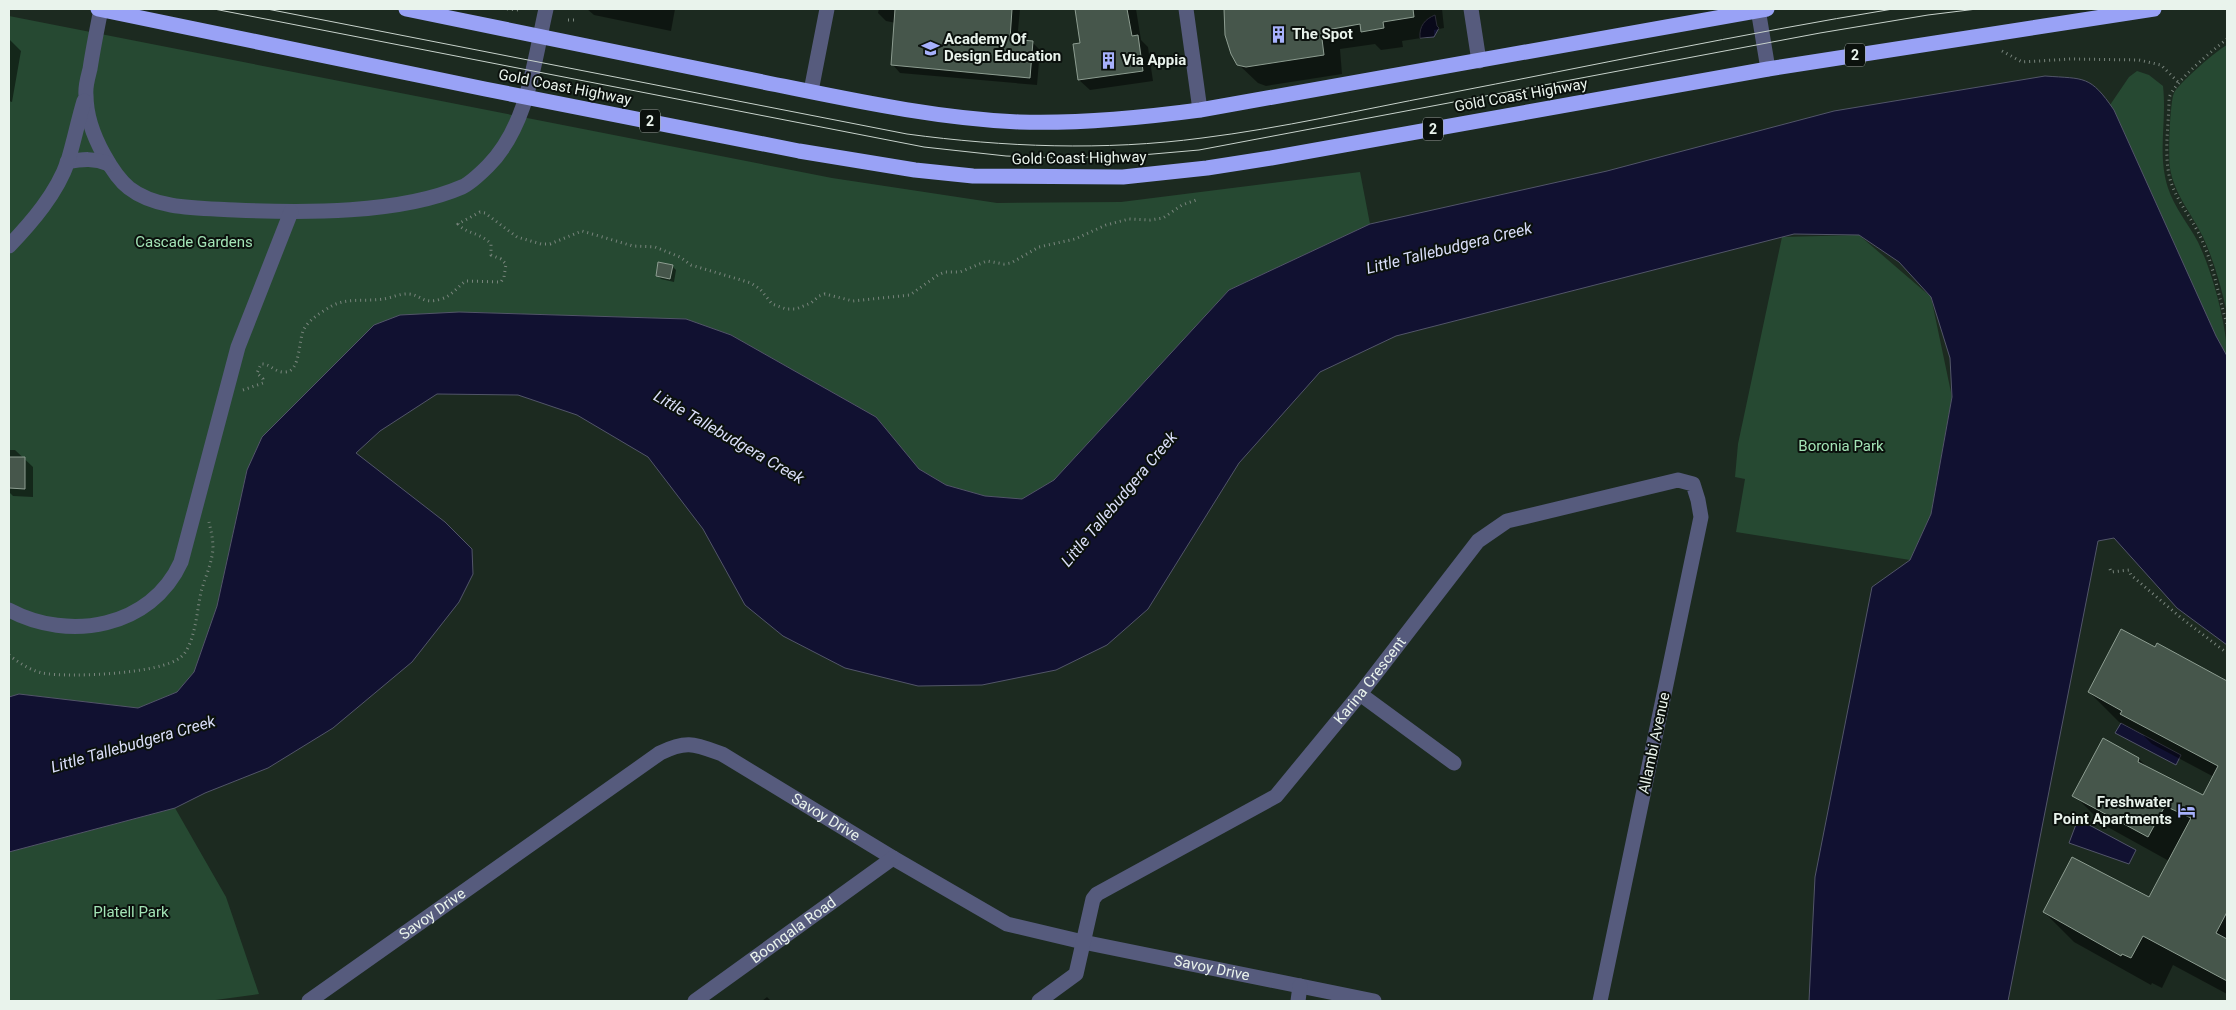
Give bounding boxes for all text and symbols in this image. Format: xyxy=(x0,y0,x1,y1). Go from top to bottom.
building icon: The Spot xyxy=(1268,24,1288,44)
place label: The Spot xyxy=(1292,25,1353,43)
place label: Academy Of Design Education xyxy=(944,30,1061,65)
school or university icon: Academy Of Design Education xyxy=(920,38,940,58)
road number: 2 xyxy=(1845,44,1865,66)
building icon: Via Appia xyxy=(1098,50,1118,70)
place label: Via Appia xyxy=(1122,51,1186,69)
street label: Gold Coast Highway xyxy=(497,65,633,109)
street label: Gold Coast Highway xyxy=(1453,74,1589,116)
road number: 2 xyxy=(640,110,660,132)
road number: 2 xyxy=(1423,118,1443,140)
street label: Gold Coast Highway xyxy=(1011,148,1147,168)
water label: Little Tallebudgera Creek xyxy=(1364,218,1535,278)
park label: Cascade Gardens xyxy=(135,233,253,251)
water label: Little Tallebudgera Creek xyxy=(650,386,808,488)
water label: Little Tallebudgera Creek xyxy=(1057,427,1182,570)
park label: Boronia Park xyxy=(1798,437,1884,455)
street label: Karina Crescent xyxy=(1330,633,1410,728)
street label: Allambi Avenue xyxy=(1634,691,1674,795)
water label: Little Tallebudgera Creek xyxy=(49,711,219,777)
street label: Savoy Drive xyxy=(788,789,863,845)
place label: Freshwater Point Apartments xyxy=(2053,793,2172,828)
hotel icon: Freshwater Point Apartments xyxy=(2176,801,2196,821)
street label: Savoy Drive xyxy=(396,884,469,943)
street label: Boongala Road xyxy=(747,893,839,967)
park label: Platell Park xyxy=(93,903,169,921)
street label: Savoy Drive xyxy=(1172,952,1251,985)

